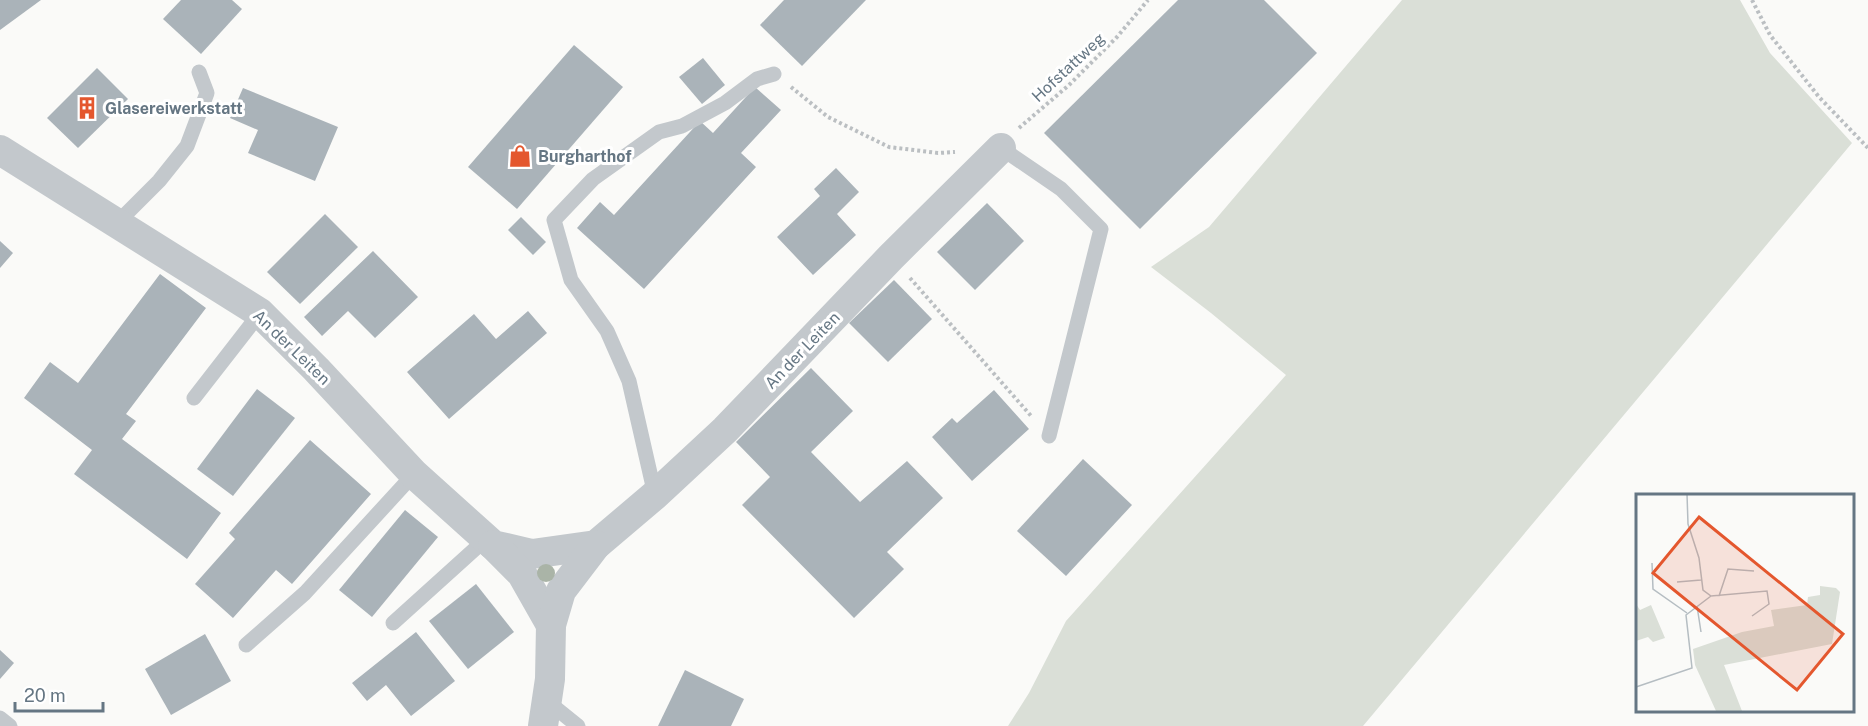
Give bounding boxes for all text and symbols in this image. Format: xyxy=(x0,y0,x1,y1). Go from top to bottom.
street label: Hofstattweg xyxy=(1028,29,1109,106)
building icon: Glasereiwerkstatt xyxy=(74,95,100,121)
place label: Glasereiwerkstatt xyxy=(105,99,243,118)
shop icon: Burgharthof xyxy=(507,143,533,169)
place label: Burgharthof xyxy=(538,147,632,166)
street label: An der Leiten xyxy=(249,306,334,389)
street label: An der Leiten xyxy=(761,308,844,393)
inset map xyxy=(1636,494,1853,711)
scale bar xyxy=(15,675,104,713)
text: 20 m xyxy=(24,685,66,706)

